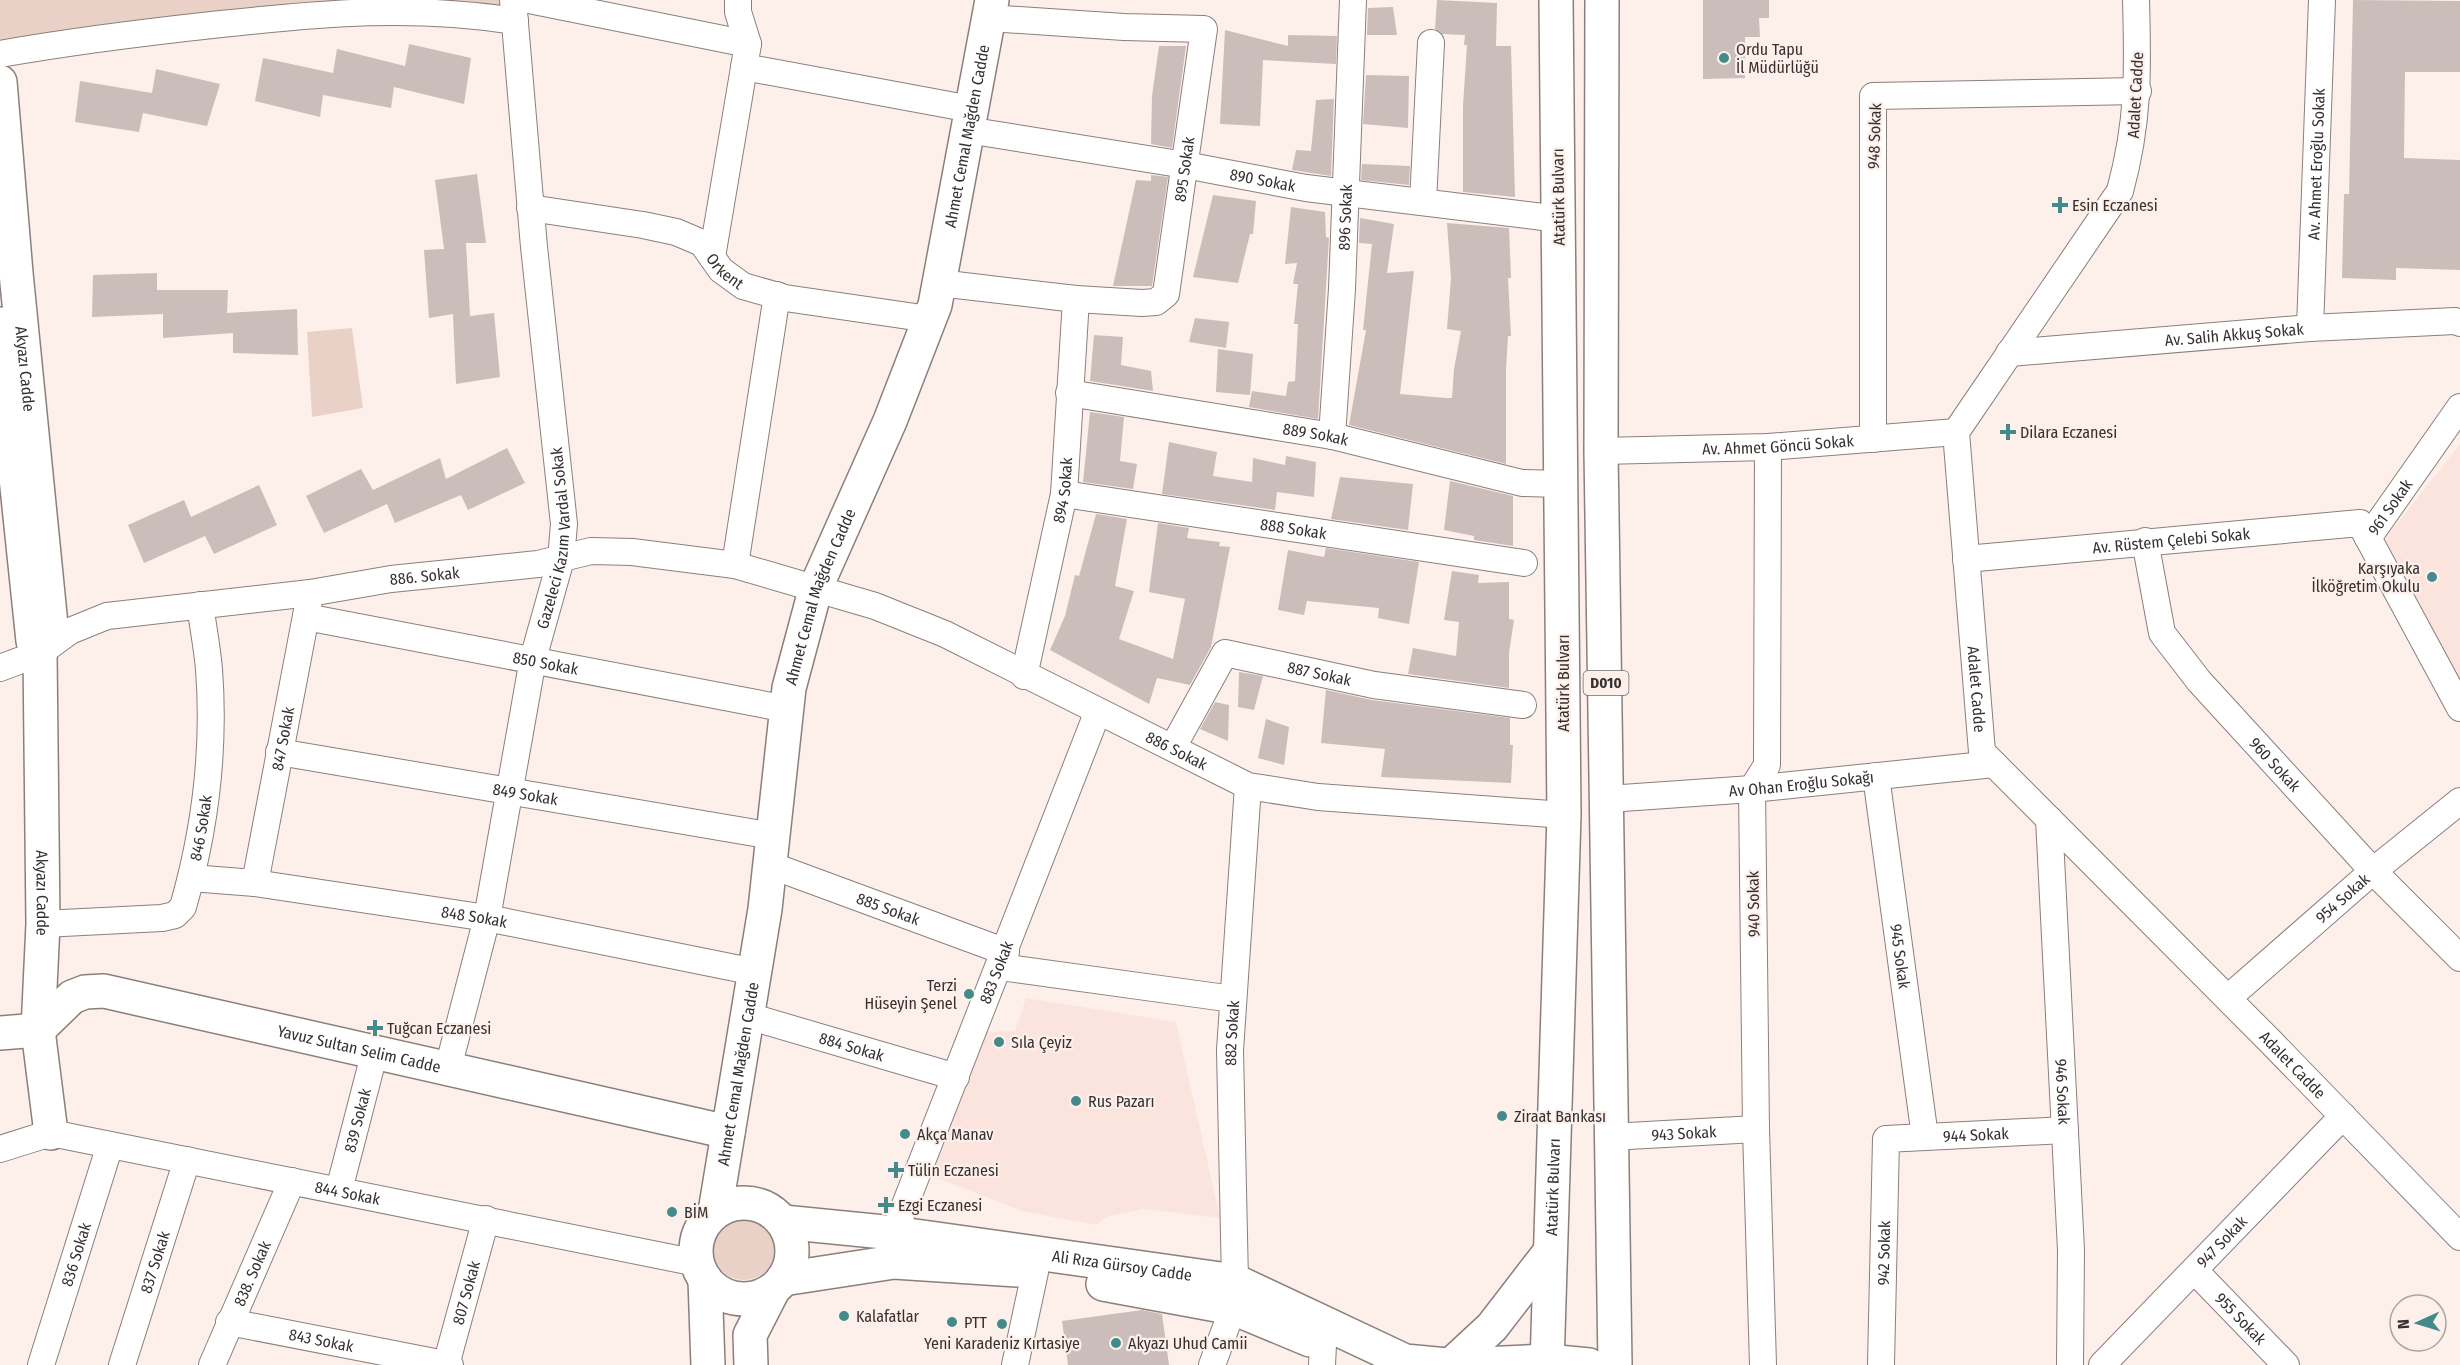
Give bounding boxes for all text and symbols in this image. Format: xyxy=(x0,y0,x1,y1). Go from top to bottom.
place label: Ordu Tapu İl Müdürlüğü xyxy=(1736,40,1819,77)
street label: Ahmet Cemal Mağden Cadde xyxy=(941,43,993,229)
marker: Ordu Tapu İl Müdürlüğü xyxy=(1717,51,1731,65)
street label: Adalet Cadde xyxy=(2124,51,2147,139)
street label: Av. Ahmet Eroğlu Sokak xyxy=(2304,87,2329,240)
street label: 948 Sokak xyxy=(1864,102,1885,169)
street label: 895 Sokak xyxy=(1170,135,1199,203)
street label: Atatürk Bulvarı xyxy=(1548,148,1569,246)
street label: 890 Sokak xyxy=(1228,165,1298,196)
street label: 896 Sokak xyxy=(1334,183,1356,251)
place label: Esin Eczanesi xyxy=(2072,196,2158,215)
marker: Esin Eczanesi xyxy=(2053,198,2067,212)
street label: Orkent xyxy=(702,250,748,294)
street label: Av. Salih Akkuş Sokak xyxy=(2164,320,2305,350)
street label: Akyazı Cadde xyxy=(11,325,39,413)
street label: 889 Sokak xyxy=(1281,419,1351,450)
place label: Dilara Eczanesi xyxy=(2020,423,2117,442)
marker: Dilara Eczanesi xyxy=(2001,425,2015,439)
street label: Av. Ahmet Göncü Sokak xyxy=(1702,431,1855,459)
street label: Gazeleci Kazım Vardal Sokak xyxy=(533,446,574,631)
street label: 894 Sokak xyxy=(1049,456,1076,525)
street label: 961 Sokak xyxy=(2364,475,2417,539)
street label: Ahmet Cemal Mağden Cadde xyxy=(781,506,860,687)
street label: 888 Sokak xyxy=(1259,515,1328,543)
street label: Av. Rüstem Çelebi Sokak xyxy=(2092,524,2251,557)
place label: Karşıyaka İlköğretim Okulu xyxy=(2312,559,2420,596)
street label: 886. Sokak xyxy=(389,563,461,589)
marker: Karşıyaka İlköğretim Okulu xyxy=(2425,570,2439,584)
street label: Atatürk Bulvarı xyxy=(1554,634,1573,732)
street label: Adalet Cadde xyxy=(1963,645,1989,733)
street label: 850 Sokak xyxy=(511,648,580,679)
street label: 887 Sokak xyxy=(1286,658,1354,690)
road number: D010 xyxy=(1584,671,1628,695)
street label: 847 Sokak xyxy=(268,705,299,772)
street label: 886 Sokak xyxy=(1142,727,1211,774)
street label: 960 Sokak xyxy=(2245,734,2305,796)
street label: Av Ohan Eroğlu Sokağı xyxy=(1728,767,1875,801)
street label: 849 Sokak xyxy=(491,780,560,809)
street label: 846 Sokak xyxy=(186,793,216,863)
street label: Akyazı Cadde xyxy=(32,850,52,936)
street label: 954 Sokak xyxy=(2312,869,2374,927)
street label: 940 Sokak xyxy=(1743,870,1764,937)
street label: 885 Sokak xyxy=(854,889,923,930)
street label: 848 Sokak xyxy=(440,902,509,932)
street label: 945 Sokak xyxy=(1886,923,1914,991)
street label: 883 Sokak xyxy=(976,938,1017,1007)
place label: Terzi Hüseyin Şenel xyxy=(865,976,957,1013)
street label: Ahmet Cemal Mağden Cadde xyxy=(714,981,763,1167)
marker: Terzi Hüseyin Şenel xyxy=(962,987,976,1001)
street label: 882 Sokak xyxy=(1221,999,1243,1066)
place label: Tuğcan Eczanesi xyxy=(387,1019,491,1038)
street label: Yavuz Sultan Selim Cadde xyxy=(276,1021,442,1077)
marker: Tuğcan Eczanesi xyxy=(368,1021,382,1035)
street label: Adalet Cadde xyxy=(2256,1027,2330,1103)
street label: 884 Sokak xyxy=(817,1028,887,1065)
place label: Sıla Çeyiz xyxy=(1011,1033,1072,1053)
marker: Sıla Çeyiz xyxy=(992,1035,1006,1049)
street label: 946 Sokak xyxy=(2051,1058,2074,1126)
street label: 839 Sokak xyxy=(340,1086,375,1155)
place label: Rus Pazarı xyxy=(1088,1092,1155,1111)
marker: Rus Pazarı xyxy=(1069,1094,1083,1108)
place label: Ziraat Bankası xyxy=(1514,1107,1606,1126)
marker: Ziraat Bankası xyxy=(1495,1109,1509,1123)
street label: 943 Sokak xyxy=(1651,1122,1717,1145)
street label: 944 Sokak xyxy=(1943,1124,2010,1146)
place label: Akça Manav xyxy=(917,1125,993,1144)
marker: Akça Manav xyxy=(898,1127,912,1141)
street label: Atatürk Bulvarı xyxy=(1542,1138,1564,1236)
place label: Tülin Eczanesi xyxy=(908,1161,999,1180)
marker: Tülin Eczanesi xyxy=(889,1163,903,1177)
street label: 844 Sokak xyxy=(313,1177,382,1209)
place label: Ezgi Eczanesi xyxy=(898,1196,982,1215)
marker: Ezgi Eczanesi xyxy=(879,1198,893,1212)
place label: BİM xyxy=(684,1203,708,1222)
marker: BİM xyxy=(665,1205,679,1219)
street label: 947 Sokak xyxy=(2193,1212,2252,1271)
street label: 836 Sokak xyxy=(57,1220,95,1289)
street label: 942 Sokak xyxy=(1874,1220,1894,1286)
street label: 837 Sokak xyxy=(136,1228,174,1296)
street label: 838. Sokak xyxy=(230,1237,275,1309)
street label: Ali Rıza Gürsoy Cadde xyxy=(1051,1246,1193,1285)
street label: 807 Sokak xyxy=(449,1258,484,1327)
street label: 955 Sokak xyxy=(2211,1289,2270,1349)
north arrow xyxy=(2388,1293,2448,1353)
place label: Kalafatlar xyxy=(856,1307,919,1326)
marker: Kalafatlar xyxy=(837,1309,851,1323)
place label: PTT xyxy=(964,1313,987,1332)
marker: PTT xyxy=(945,1315,959,1329)
marker: Yeni Karadeniz Kırtasiye xyxy=(995,1317,1009,1331)
text: N xyxy=(2394,1319,2413,1329)
street label: 843 Sokak xyxy=(287,1325,356,1356)
place label: Yeni Karadeniz Kırtasiye xyxy=(924,1334,1080,1353)
place label: Akyazı Uhud Camii xyxy=(1128,1334,1247,1353)
marker: Akyazı Uhud Camii xyxy=(1109,1336,1123,1350)

